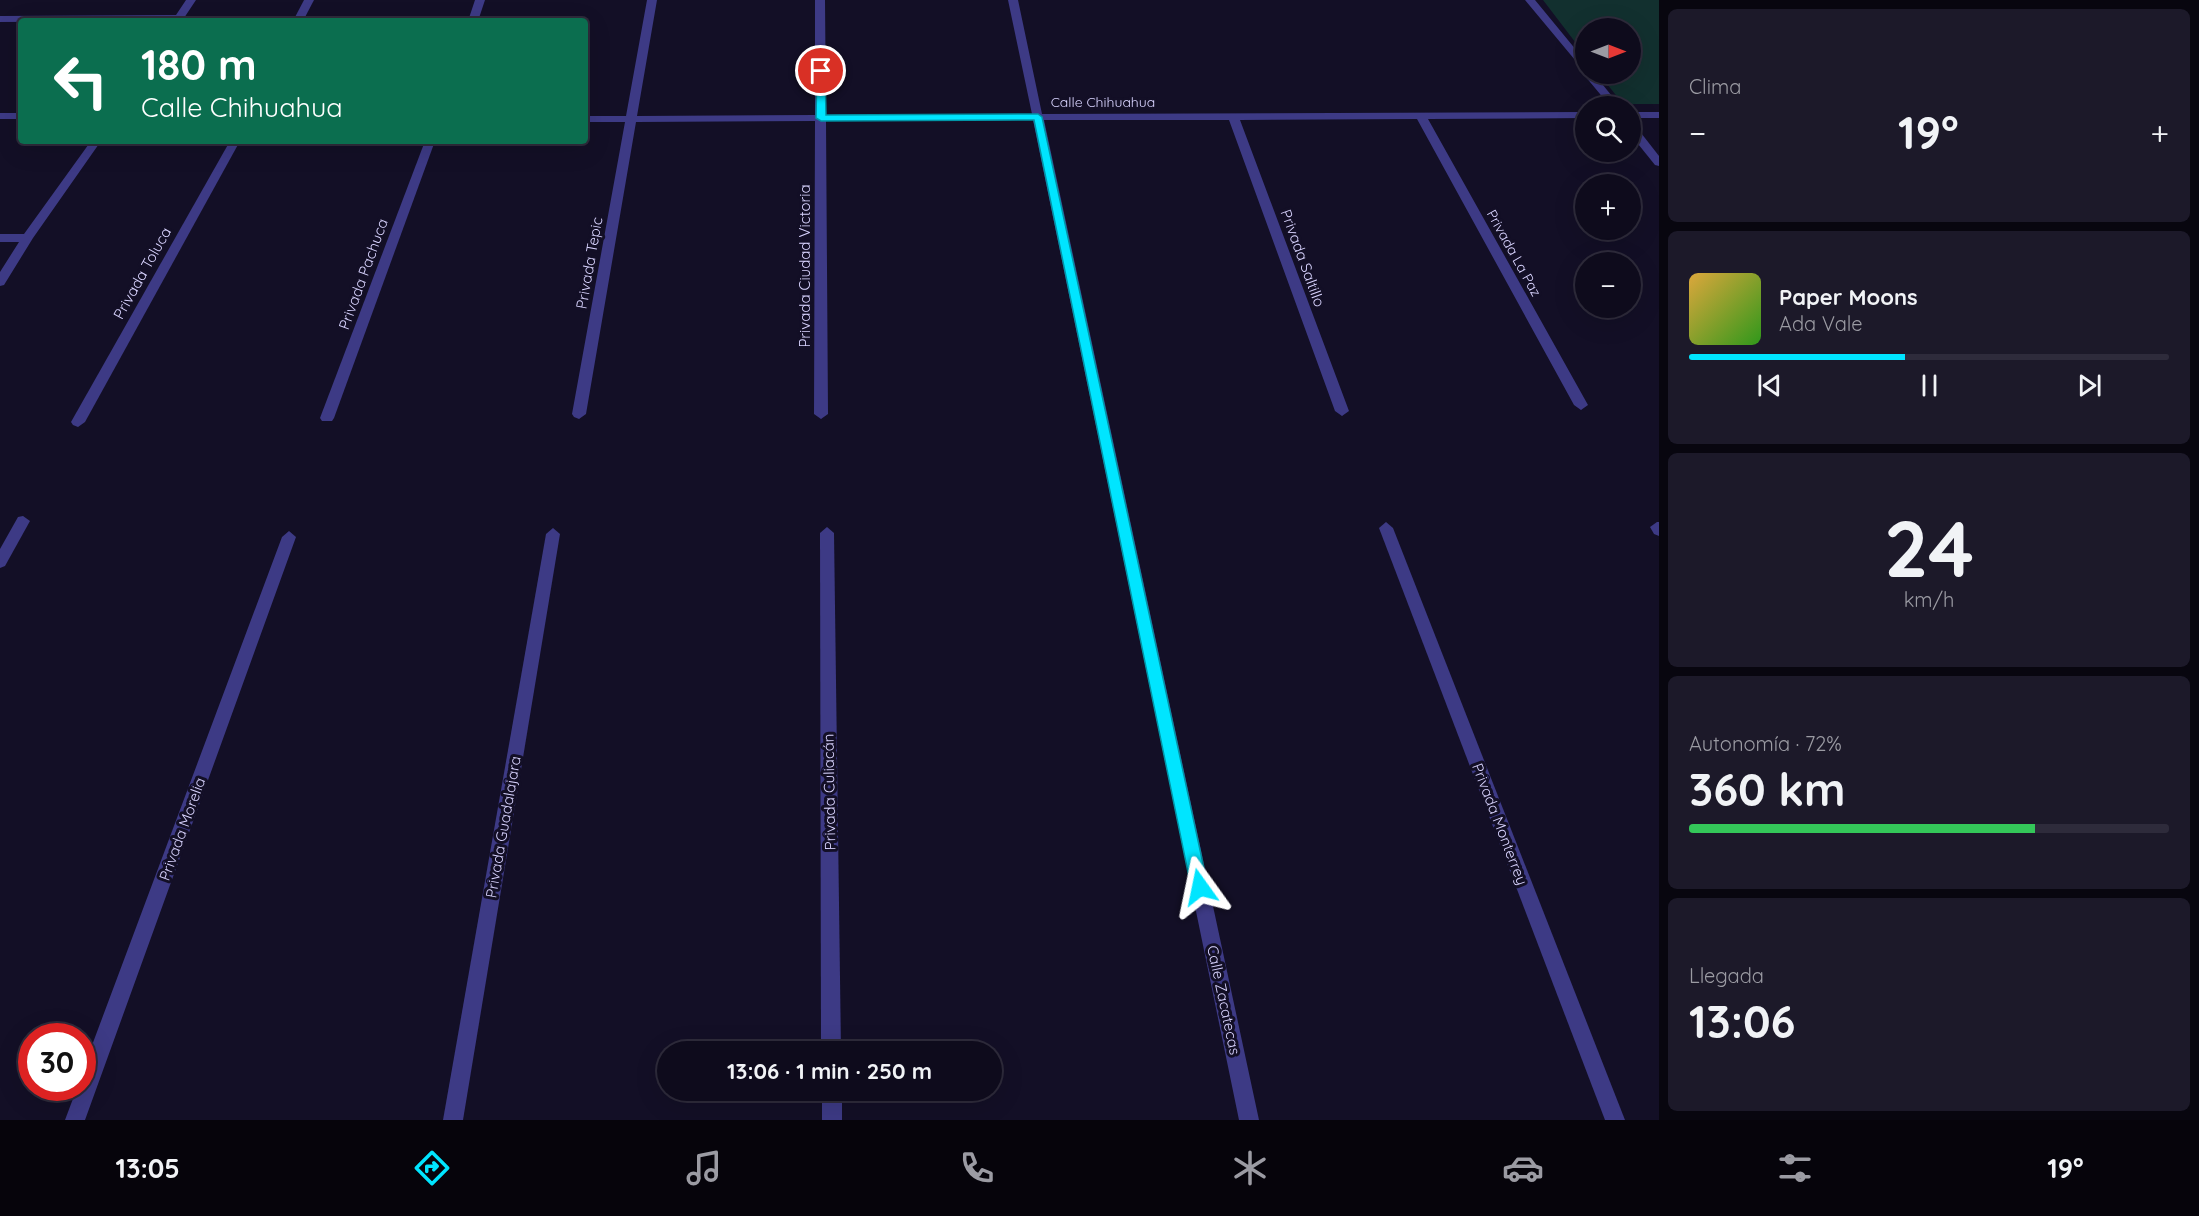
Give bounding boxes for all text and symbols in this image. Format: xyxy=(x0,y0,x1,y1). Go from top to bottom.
north arrow xyxy=(1575,18,1641,84)
map controls xyxy=(1575,18,1641,318)
text: 180 m xyxy=(141,38,257,91)
icon: left xyxy=(42,42,120,120)
pin xyxy=(795,45,846,96)
icon: arrive xyxy=(804,54,837,87)
text: Clima xyxy=(1689,74,1741,99)
text: Calle Chihuahua xyxy=(141,90,343,124)
street label: Calle Chihuahua xyxy=(1051,93,1155,111)
button: search xyxy=(1575,96,1641,162)
text: 19° xyxy=(1898,104,1959,160)
text: − xyxy=(1689,112,1706,153)
text: + xyxy=(2150,112,2169,153)
button: + xyxy=(1575,174,1641,240)
street label: Privada Ciudad Victoria xyxy=(795,184,814,348)
street label: Privada La Paz xyxy=(1483,206,1545,300)
street label: Privada Saltillo xyxy=(1277,207,1329,309)
street label: Privada Tepic xyxy=(572,215,606,310)
street label: Privada Pachuca xyxy=(334,216,392,332)
street label: Privada Toluca xyxy=(109,224,175,322)
button: − xyxy=(1575,252,1641,318)
text: Paper Moons xyxy=(1779,283,1918,311)
text: Ada Vale xyxy=(1779,311,1863,336)
icon: previous xyxy=(1753,369,1786,402)
icon: pause xyxy=(1913,369,1946,402)
icon: next xyxy=(2073,369,2106,402)
text: 24 xyxy=(1884,499,1974,597)
text: km/h xyxy=(1904,587,1954,612)
text: Autonomía · 72% xyxy=(1689,731,1842,756)
street label: Privada Culiacán xyxy=(818,733,840,851)
street label: Privada Guadalajara xyxy=(481,755,525,899)
street label: Privada Monterrey xyxy=(1468,760,1532,888)
text: 360 km xyxy=(1689,761,1845,817)
street label: Privada Morelia xyxy=(155,775,209,883)
position arrow xyxy=(1168,855,1232,919)
street label: Calle Zacatecas xyxy=(1203,944,1245,1056)
text: Llegada xyxy=(1689,963,1764,988)
text: 13:06 xyxy=(1689,993,1795,1049)
speed limit sign: 30 xyxy=(18,1023,96,1101)
text: 13:06 · 1 min · 250 m xyxy=(727,1057,932,1085)
icon: directions xyxy=(411,1147,453,1189)
icon: music xyxy=(683,1147,725,1189)
icon: phone xyxy=(956,1147,998,1189)
icon: climate xyxy=(1229,1147,1271,1189)
icon: car xyxy=(1502,1147,1544,1189)
icon: filters xyxy=(1774,1147,1816,1189)
text: 13:05 xyxy=(115,1151,180,1185)
text: 19° xyxy=(2047,1151,2084,1185)

